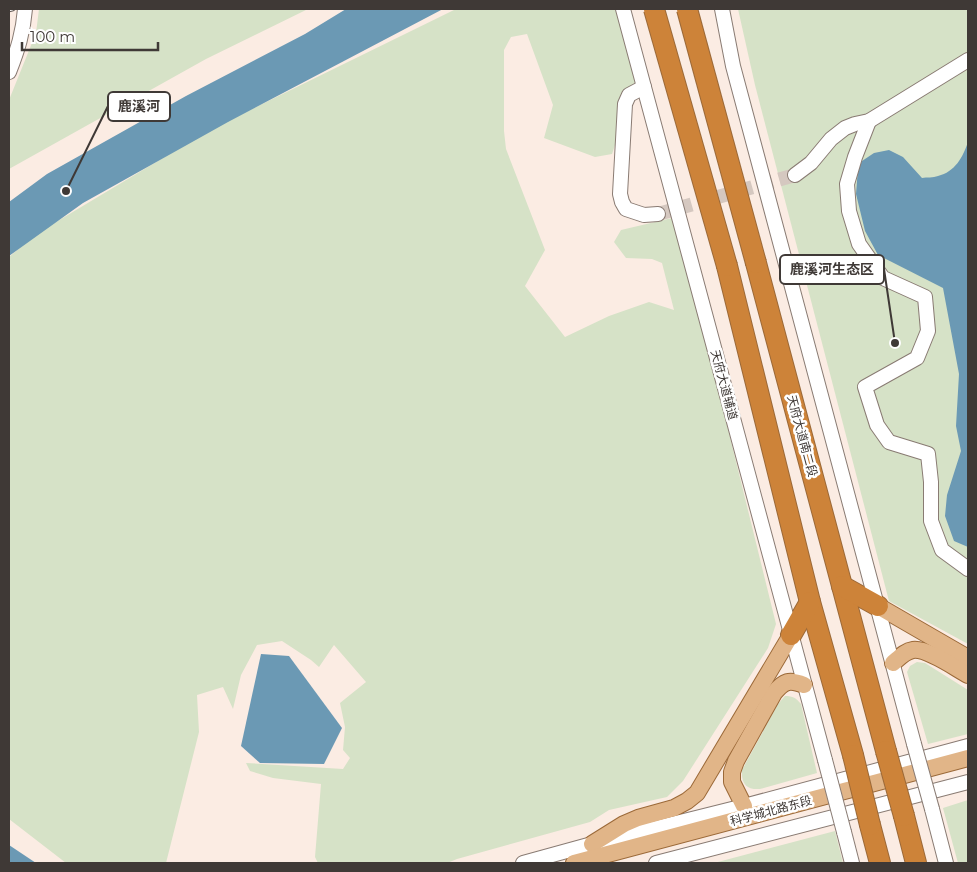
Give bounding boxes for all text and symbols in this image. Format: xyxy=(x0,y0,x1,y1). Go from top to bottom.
scale bar xyxy=(22,20,159,52)
text: 100 m xyxy=(30,27,75,46)
callout: 鹿溪河 xyxy=(108,92,170,121)
text: 鹿溪河 xyxy=(118,97,160,115)
callout: 鹿溪河生态区 xyxy=(780,255,884,284)
text: 鹿溪河生态区 xyxy=(790,260,874,278)
street label: 天府大道辅道 xyxy=(708,348,741,422)
street label: 天府大道南二段 xyxy=(784,393,821,478)
street label: 科学城北路东段 xyxy=(728,792,813,829)

